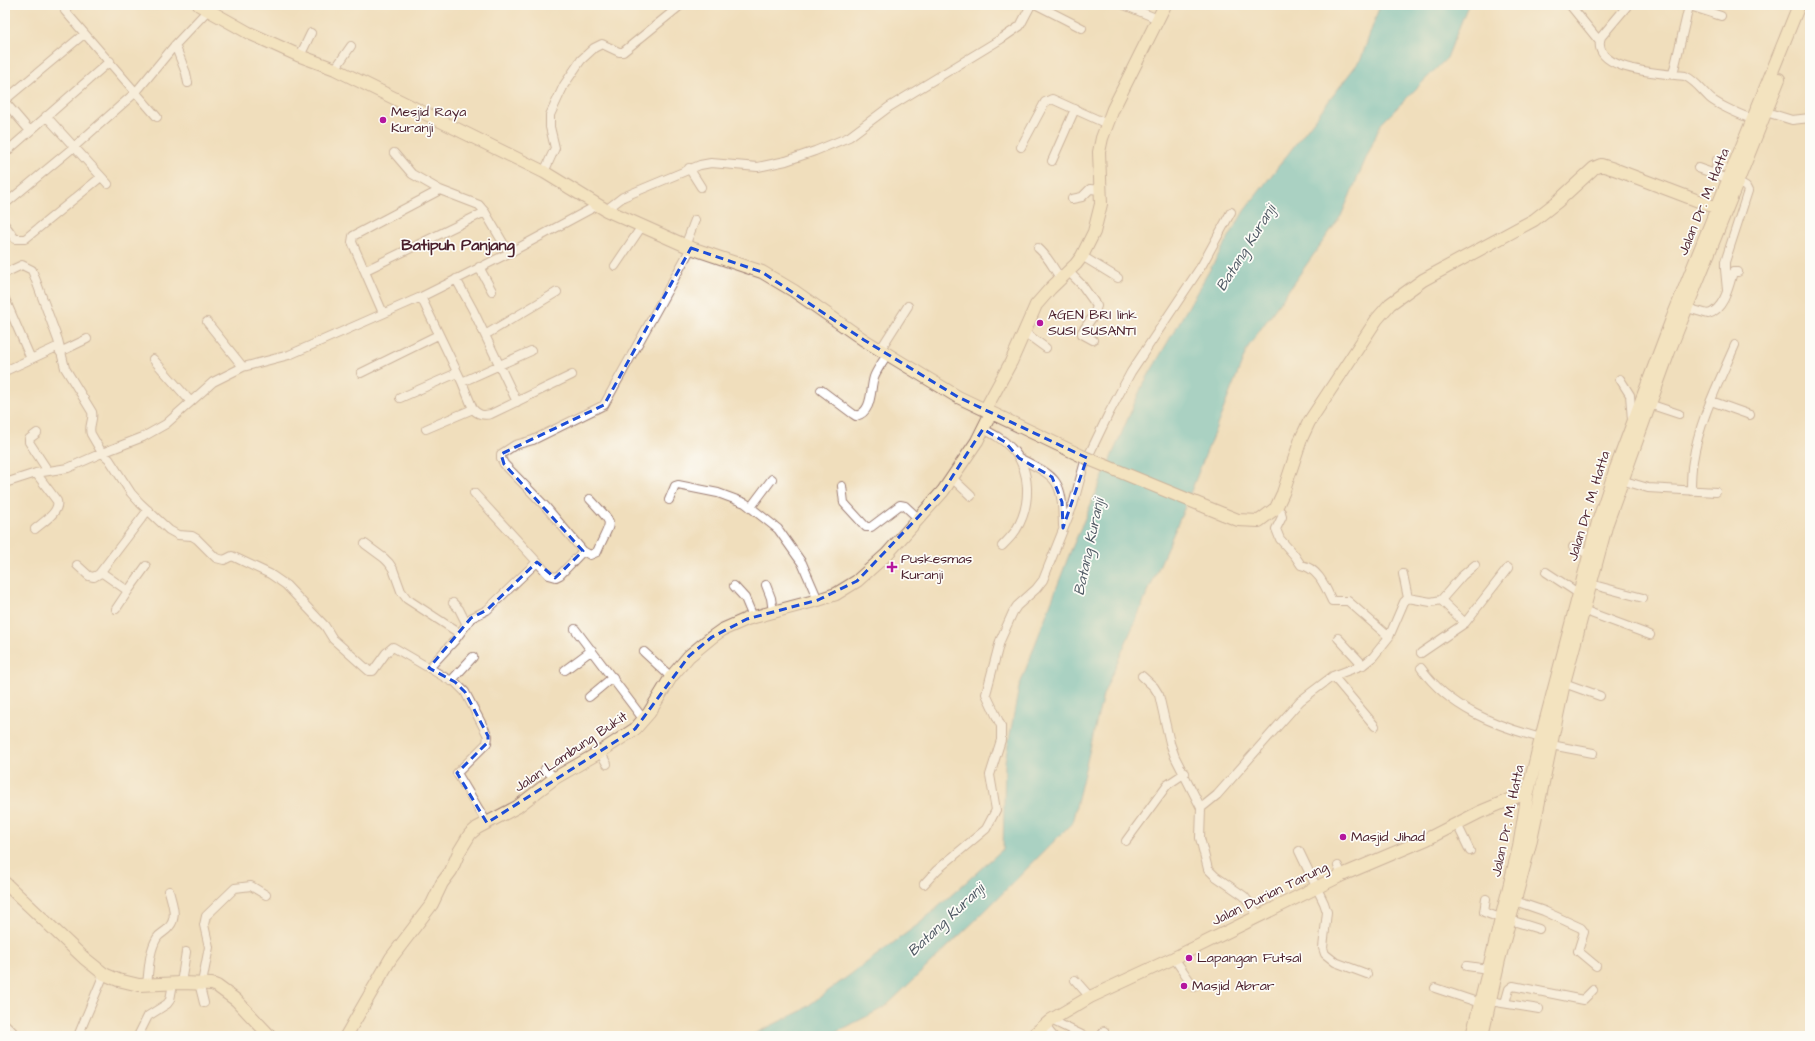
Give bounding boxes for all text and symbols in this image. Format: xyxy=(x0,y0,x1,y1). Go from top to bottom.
place label: Mesjid Raya Kuranji xyxy=(391,102,466,138)
marker: Mesjid Raya Kuranji xyxy=(378,115,388,125)
street label: Jalan Dr. M. Hatta xyxy=(1673,145,1735,259)
water label: Batang Kuranji xyxy=(1211,199,1283,296)
district label: Batipuh Panjang xyxy=(401,234,515,258)
place label: AGEN BRI link SUSI SUSANTI xyxy=(1048,305,1137,341)
marker: AGEN BRI link SUSI SUSANTI xyxy=(1035,318,1045,328)
street label: Jalan Dr. M. Hatta xyxy=(1563,449,1615,563)
water label: Batang Kuranji xyxy=(1069,495,1111,597)
place label: Puskesmas Kuranji xyxy=(901,549,972,585)
marker: Puskesmas Kuranji xyxy=(886,561,898,573)
street label: Jalan Lambung Bukit xyxy=(511,707,632,797)
street label: Jalan Dr. M. Hatta xyxy=(1486,763,1530,879)
place label: Masjid Jihad xyxy=(1351,827,1425,847)
marker: Masjid Jihad xyxy=(1338,832,1348,842)
street label: Jalan Durian Tarung xyxy=(1208,857,1332,931)
water label: Batang Kuranji xyxy=(903,878,991,962)
place label: Lapangan Futsal xyxy=(1197,948,1302,968)
marker: Lapangan Futsal xyxy=(1184,953,1194,963)
place label: Masjid Abrar xyxy=(1192,976,1275,996)
marker: Masjid Abrar xyxy=(1179,981,1189,991)

